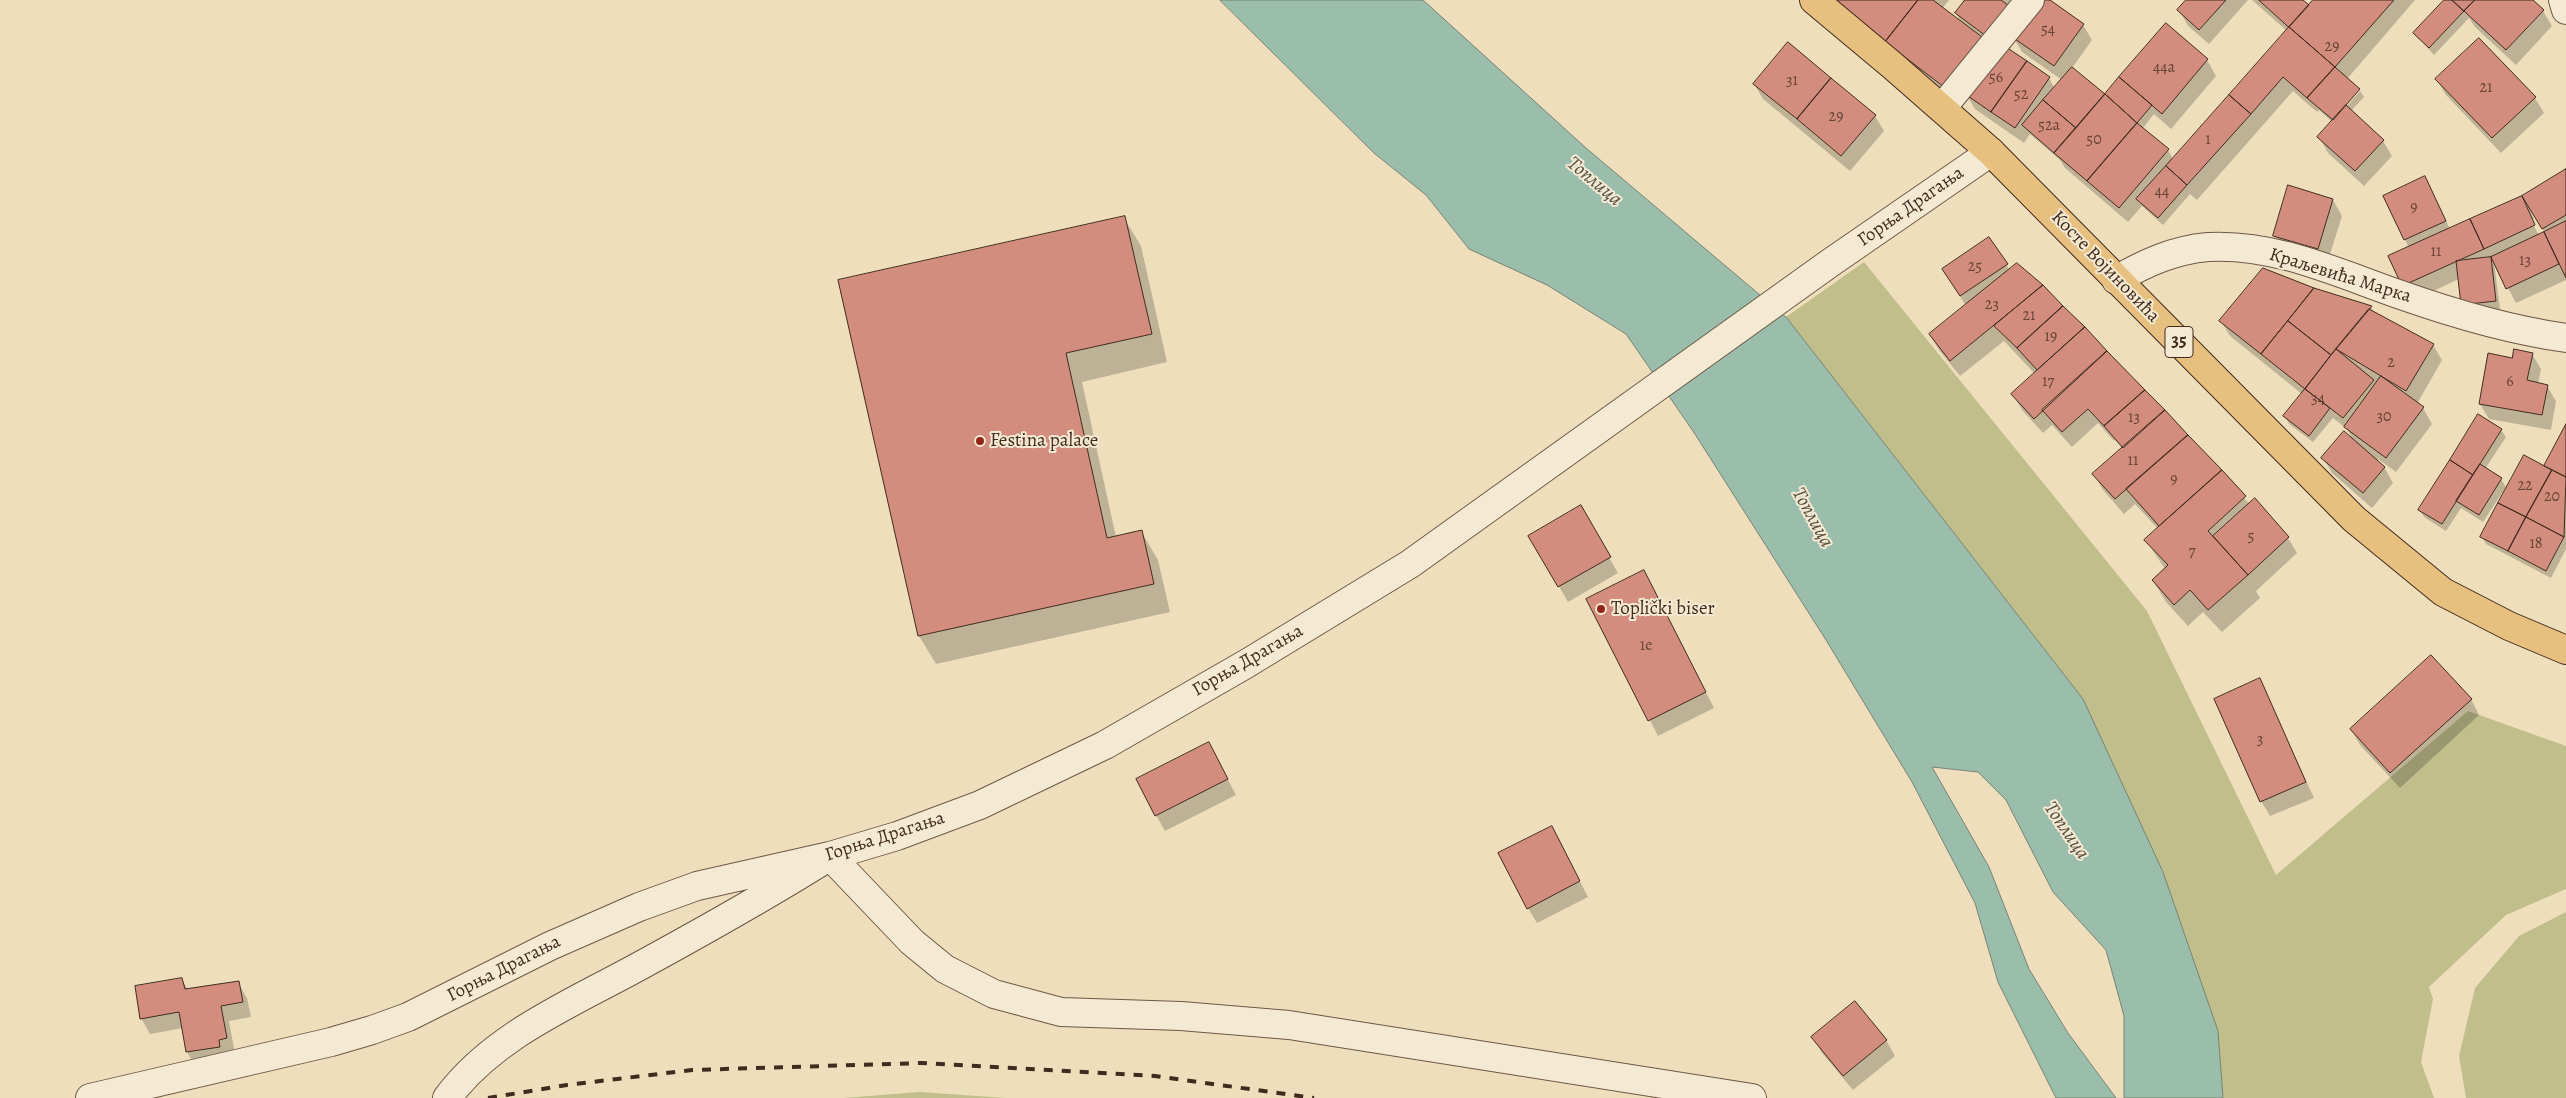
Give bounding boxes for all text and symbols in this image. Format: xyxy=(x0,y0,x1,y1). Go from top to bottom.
house number: 54 xyxy=(2041,20,2055,40)
house number: 29 xyxy=(2325,37,2339,57)
house number: 44a xyxy=(2153,58,2175,78)
house number: 56 xyxy=(1989,68,2003,88)
house number: 31 xyxy=(1786,71,1798,91)
house number: 21 xyxy=(2479,78,2493,98)
house number: 52 xyxy=(2014,85,2028,105)
house number: 29 xyxy=(1829,107,1843,127)
house number: 52a xyxy=(2038,116,2060,136)
house number: 50 xyxy=(2086,130,2102,150)
house number: 1 xyxy=(2205,130,2211,150)
water label: Топлица xyxy=(1562,152,1626,212)
street label: Горња Драгања xyxy=(1854,162,1968,252)
house number: 44 xyxy=(2155,182,2169,202)
house number: 9 xyxy=(2410,198,2418,218)
street label: Косте Војиновића xyxy=(2046,206,2164,328)
house number: 11 xyxy=(2431,242,2441,262)
street label: Краљевића Марка xyxy=(2266,244,2414,308)
house number: 13 xyxy=(2519,251,2531,271)
house number: 25 xyxy=(1968,257,1982,277)
house number: 23 xyxy=(1985,295,1999,315)
house number: 21 xyxy=(2022,306,2036,326)
house number: 19 xyxy=(2045,327,2057,347)
road number: 35 xyxy=(2165,327,2193,358)
house number: 2 xyxy=(2387,353,2395,373)
house number: 17 xyxy=(2042,372,2054,392)
house number: 6 xyxy=(2506,372,2514,392)
house number: 34 xyxy=(2311,389,2325,409)
house number: 30 xyxy=(2376,407,2392,427)
house number: 13 xyxy=(2128,408,2140,428)
place label: Festina palace xyxy=(990,430,1098,452)
marker: Festina palace xyxy=(974,435,986,447)
house number: 11 xyxy=(2128,451,2138,471)
house number: 9 xyxy=(2170,470,2178,490)
house number: 22 xyxy=(2517,476,2533,496)
water label: Топлица xyxy=(1786,484,1838,552)
house number: 20 xyxy=(2544,487,2560,507)
house number: 5 xyxy=(2248,527,2254,547)
house number: 18 xyxy=(2529,534,2543,554)
house number: 7 xyxy=(2189,542,2195,562)
place label: Toplički biser xyxy=(1611,598,1715,620)
marker: Toplički biser xyxy=(1595,603,1607,615)
street label: Горња Драгања xyxy=(1188,620,1308,702)
house number: 1e xyxy=(1640,636,1652,656)
house number: 3 xyxy=(2257,730,2263,750)
water label: Топлица xyxy=(2038,797,2094,865)
street label: Горња Драгања xyxy=(822,807,948,867)
street label: Горња Драгања xyxy=(443,931,565,1007)

